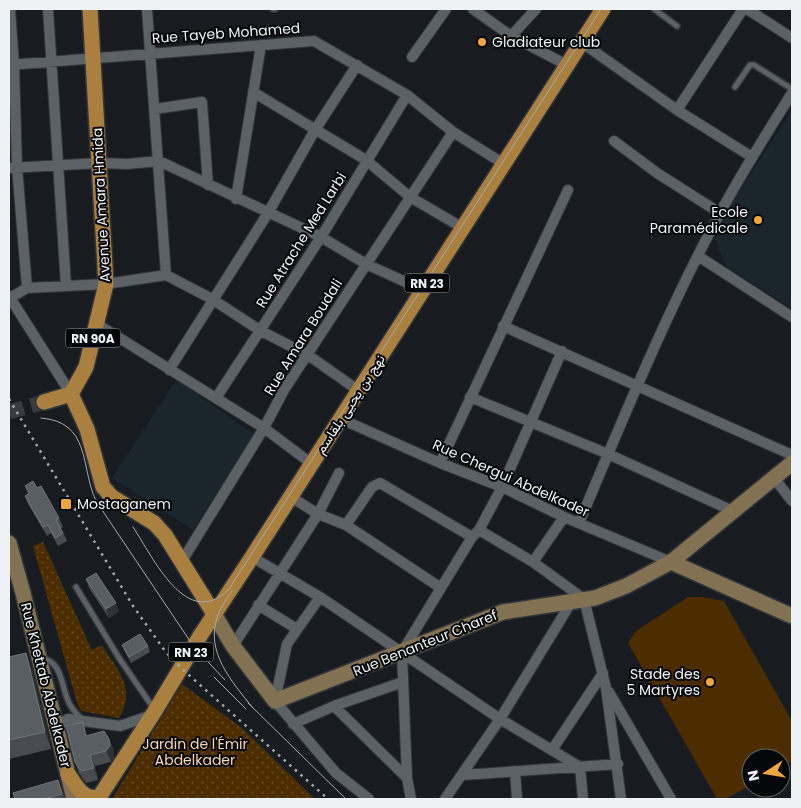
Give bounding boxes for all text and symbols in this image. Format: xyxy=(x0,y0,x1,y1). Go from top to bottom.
street label: Rue Tayeb Mohamed xyxy=(151,18,301,48)
place label: Gladiateur club xyxy=(492,32,600,52)
marker: Gladiateur club xyxy=(476,36,488,48)
street label: Avenue Amara Hmida xyxy=(87,127,115,283)
street label: Rue Atrache Med Larbi xyxy=(251,168,351,312)
place label: Ecole Paramédicale xyxy=(650,202,748,238)
marker: Ecole Paramédicale xyxy=(752,214,764,226)
road number: RN 23 xyxy=(404,274,450,292)
street label: Rue Amara Boudali xyxy=(259,275,347,399)
road number: RN 90A xyxy=(66,328,120,348)
street label: نهج بن يحيى بلقاسم xyxy=(310,350,391,458)
street label: Rue Chergui Abdelkader xyxy=(429,434,593,522)
place label: Mostaganem xyxy=(77,494,171,514)
marker: Mostaganem xyxy=(59,497,73,511)
street label: Rue Khettab Abdelkader xyxy=(16,600,76,770)
street label: Rue Benanteur Charef xyxy=(350,605,500,681)
road number: RN 23 xyxy=(168,642,214,662)
place label: Stade des 5 Martyres xyxy=(627,664,700,700)
marker: Stade des 5 Martyres xyxy=(704,676,716,688)
park label: Jardin de l'Émir Abdelkader xyxy=(142,734,248,770)
north arrow xyxy=(741,748,791,798)
text: N xyxy=(742,768,764,783)

